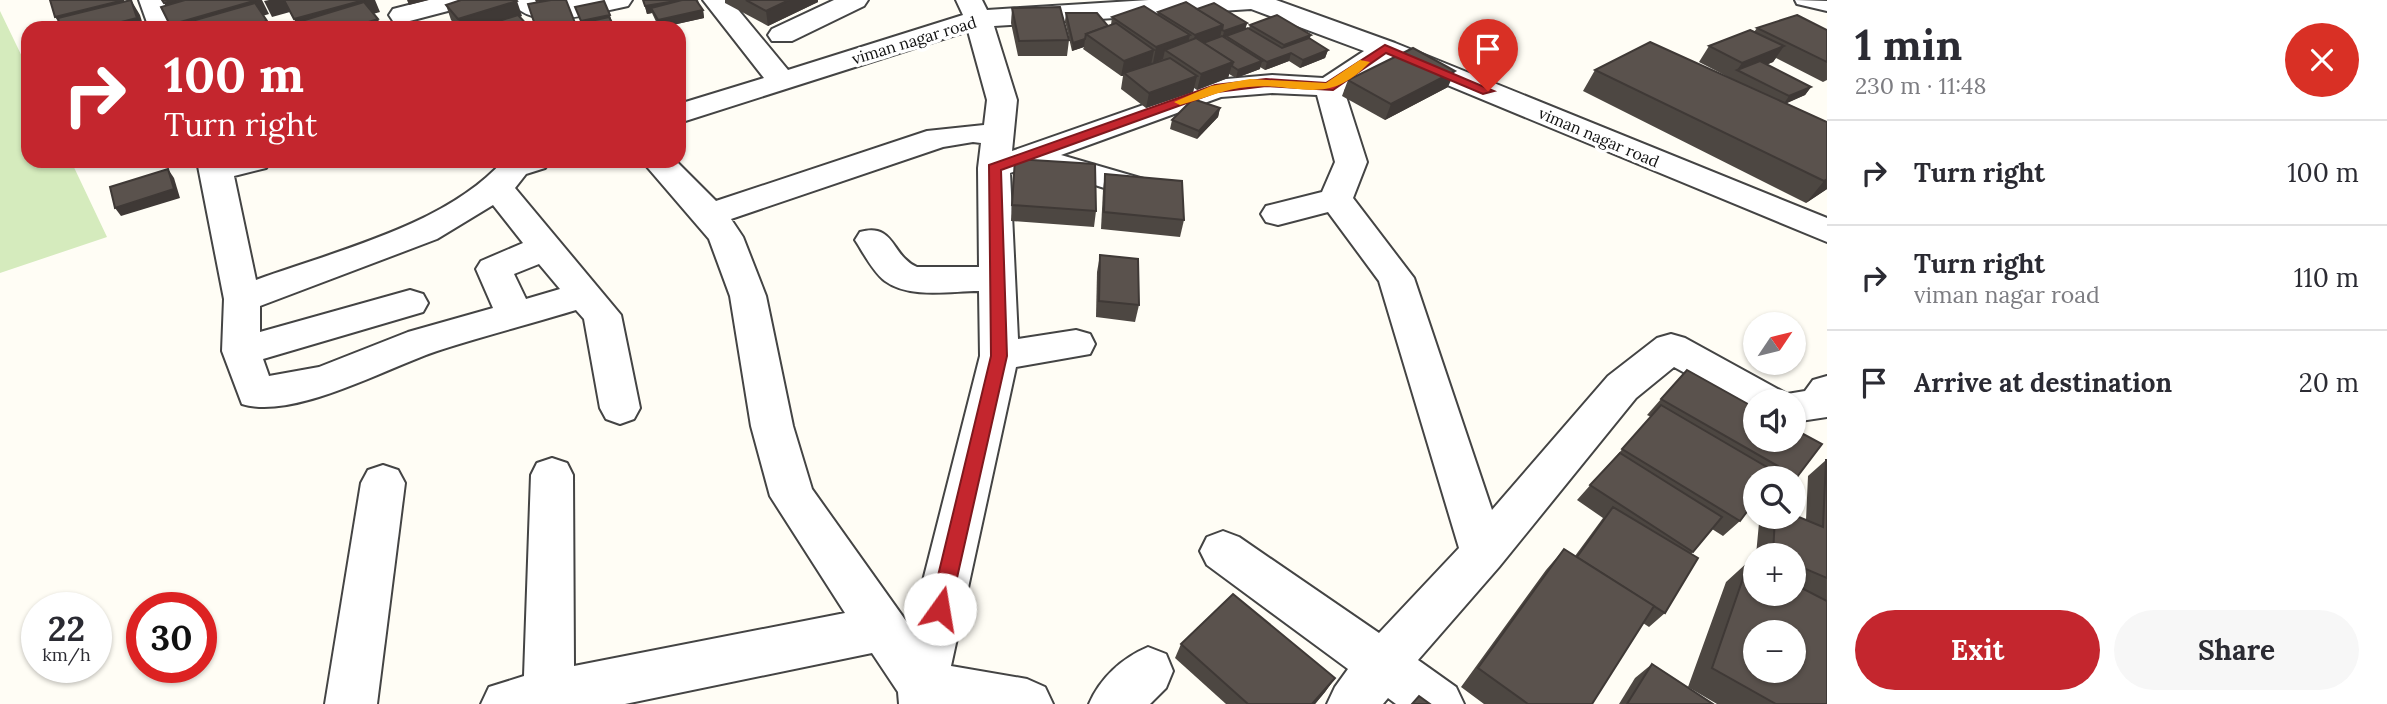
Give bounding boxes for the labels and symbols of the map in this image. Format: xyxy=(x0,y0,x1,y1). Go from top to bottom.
street label: viman nagar road xyxy=(849,11,979,68)
pin xyxy=(1458,19,1518,91)
street label: viman nagar road xyxy=(1536,103,1663,172)
north arrow xyxy=(1743,312,1806,374)
position arrow xyxy=(903,572,977,646)
speed limit sign: 30 xyxy=(126,592,217,683)

